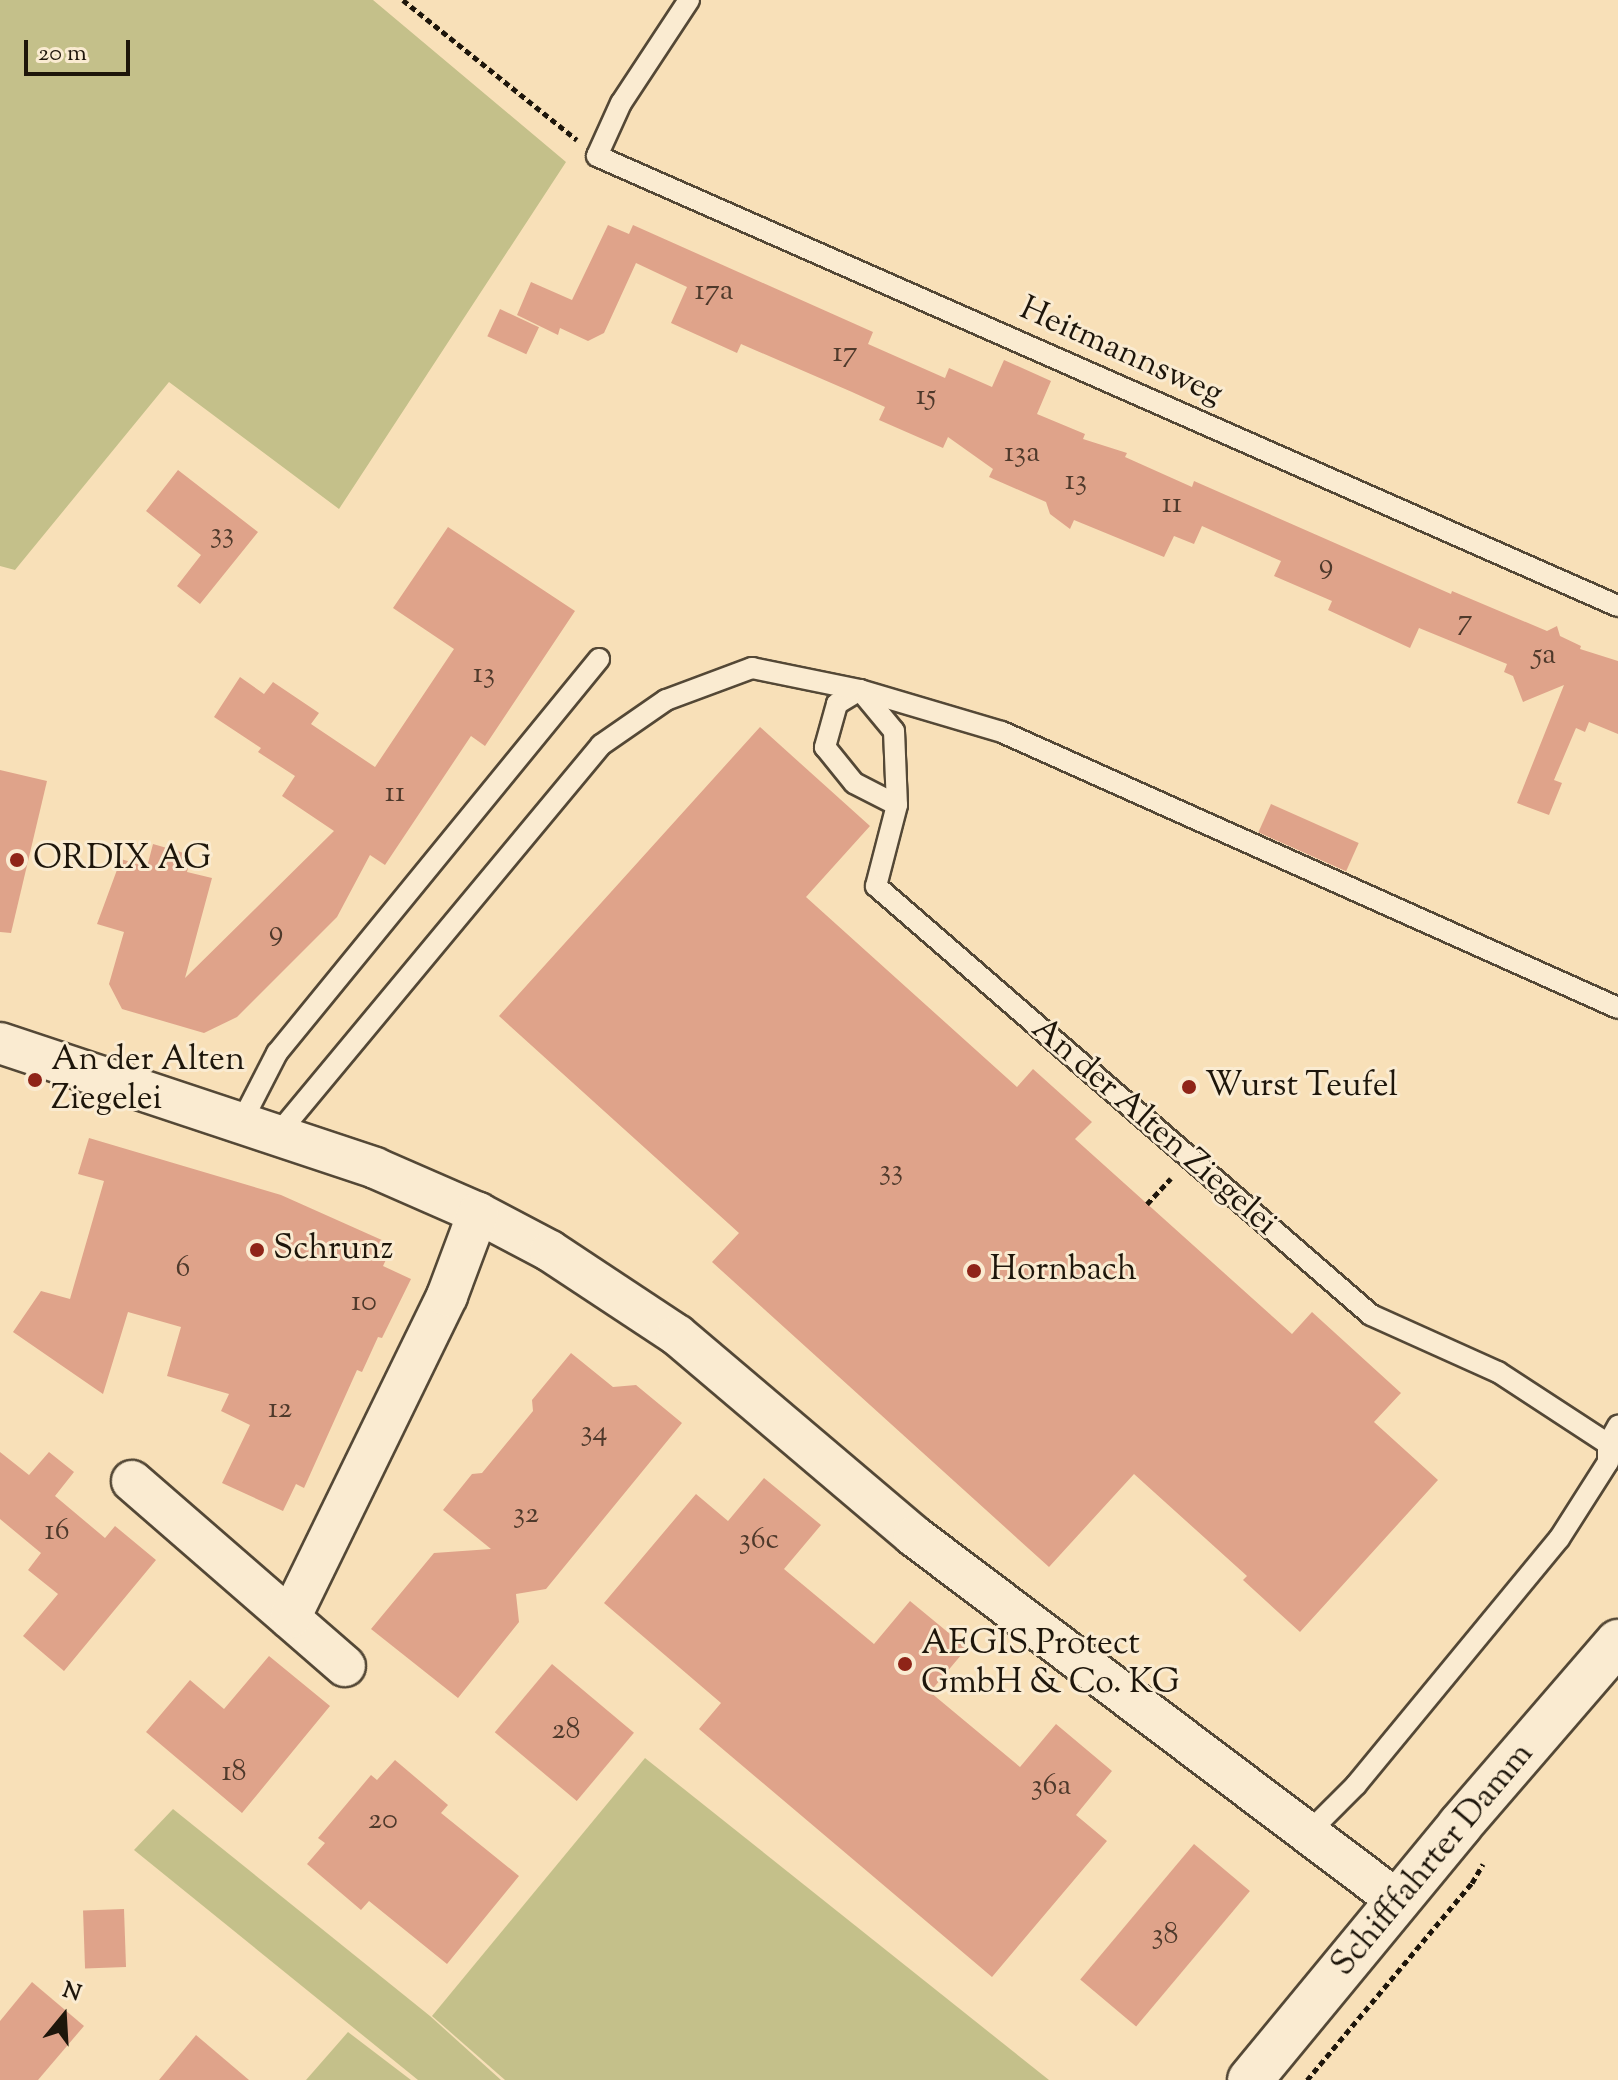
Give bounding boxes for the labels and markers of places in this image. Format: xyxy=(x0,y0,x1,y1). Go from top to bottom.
place label: ORDIX AG xyxy=(33,840,211,880)
marker: ORDIX AG xyxy=(8,851,26,869)
place label: An der Alten Ziegelei xyxy=(51,1040,245,1120)
place label: Wurst Teufel xyxy=(1205,1067,1398,1107)
marker: An der Alten Ziegelei xyxy=(26,1071,44,1089)
marker: Wurst Teufel xyxy=(1180,1078,1198,1096)
place label: Schrunz xyxy=(273,1230,393,1270)
marker: Schrunz xyxy=(248,1241,266,1259)
place label: Hornbach xyxy=(990,1251,1137,1291)
marker: Hornbach xyxy=(965,1262,983,1280)
place label: AEGIS Protect GmbH & Co. KG xyxy=(921,1624,1180,1704)
marker: AEGIS Protect GmbH & Co. KG xyxy=(896,1655,914,1673)

